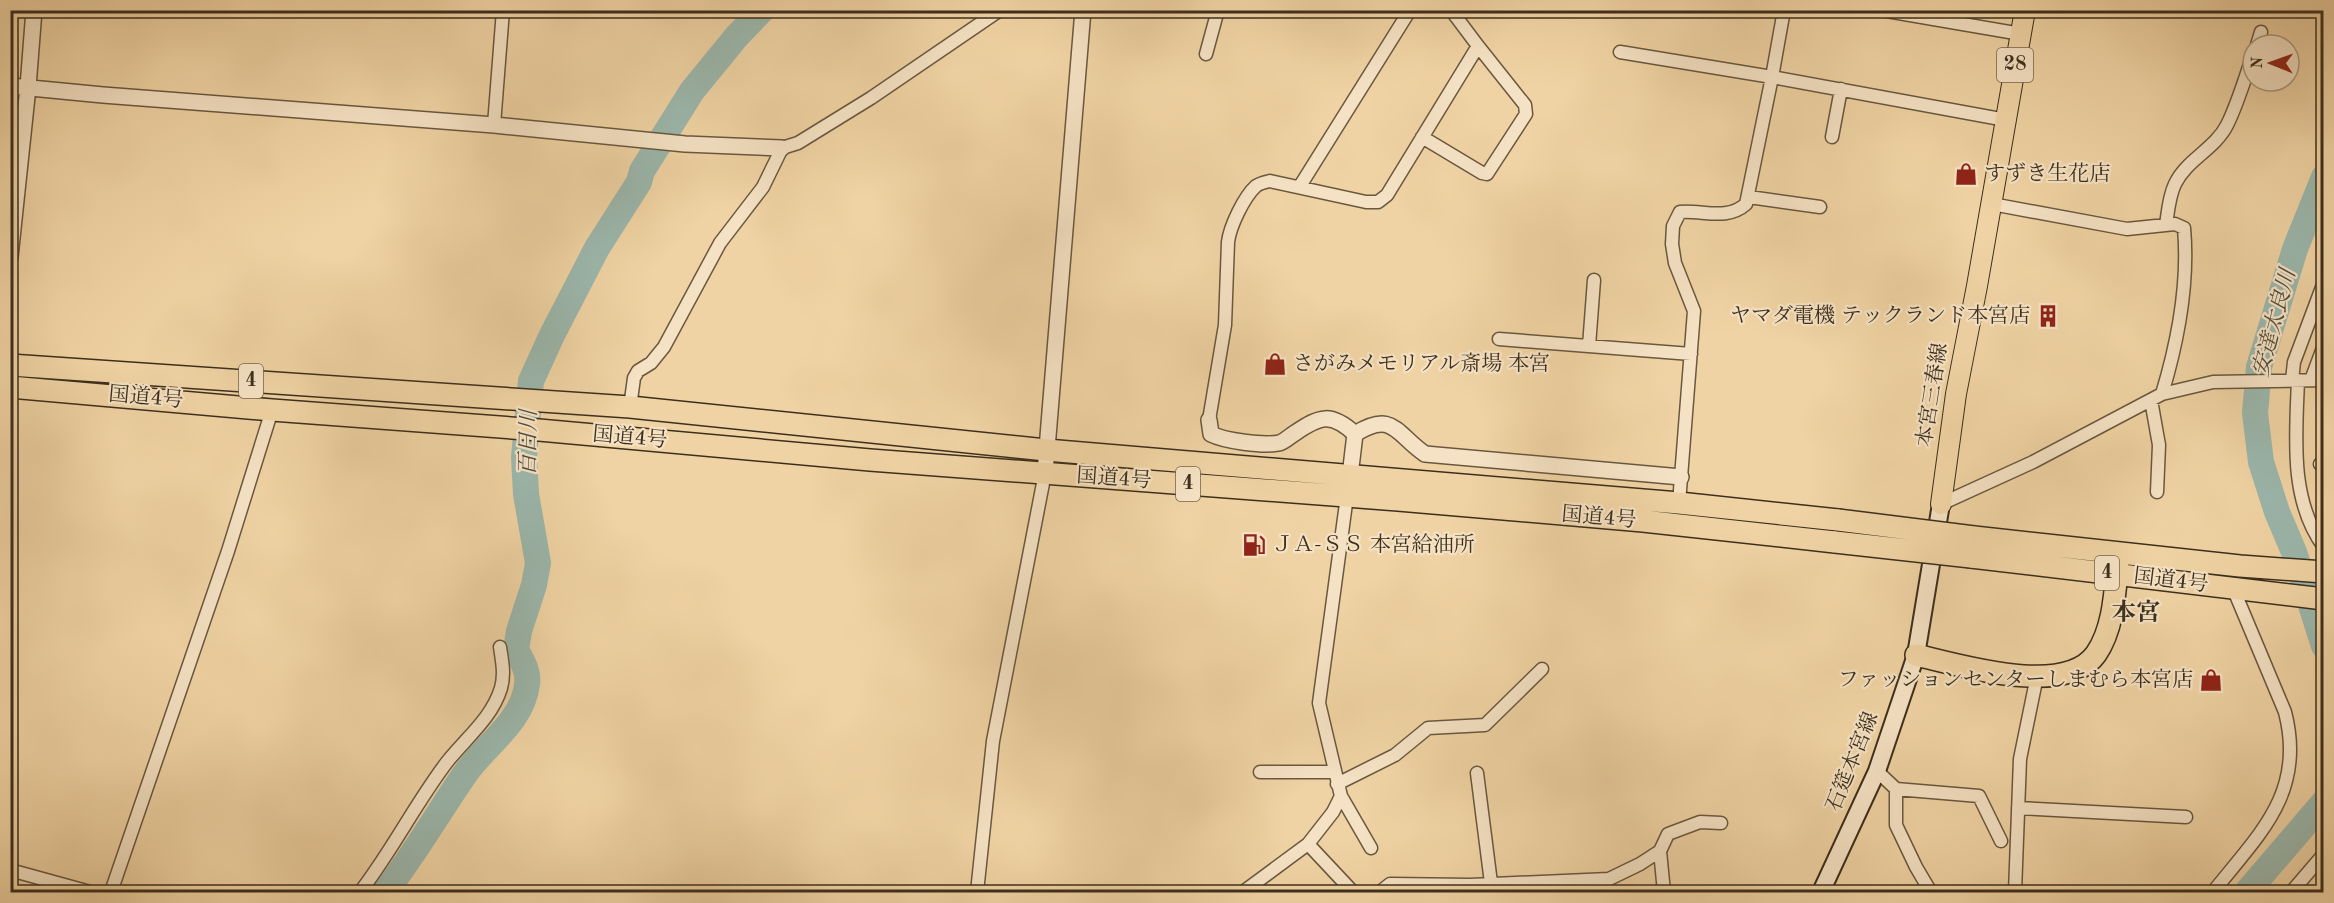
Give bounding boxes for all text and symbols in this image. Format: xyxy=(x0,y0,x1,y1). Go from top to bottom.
north arrow xyxy=(2241,33,2301,93)
road number: 28 xyxy=(1997,48,2033,82)
text: N xyxy=(2250,56,2266,69)
shop icon: すずき生花店 xyxy=(1953,161,1979,187)
place label: すずき生花店 xyxy=(1984,162,2110,185)
water label: 安達太良川 xyxy=(2248,265,2300,379)
building icon: ヤマダ電機 テックランド本宮店 xyxy=(2035,303,2061,329)
place label: ヤマダ電機 テックランド本宮店 xyxy=(1730,304,2030,327)
street label: 本宮三春線 xyxy=(1912,341,1952,448)
shop icon: さがみメモリアル斎場 本宮 xyxy=(1262,351,1288,377)
place label: さがみメモリアル斎場 本宮 xyxy=(1293,352,1550,375)
road number: 4 xyxy=(239,364,263,398)
street label: 国道4号 xyxy=(108,382,185,412)
water label: 百日川 xyxy=(516,408,541,476)
street label: 国道4号 xyxy=(592,422,669,452)
street label: 国道4号 xyxy=(1076,464,1152,492)
road number: 4 xyxy=(1176,467,1200,501)
street label: 国道4号 xyxy=(1561,502,1638,532)
fuel station icon: ＪＡ-ＳＳ 本宮給油所 xyxy=(1241,532,1267,558)
place label: ＪＡ-ＳＳ 本宮給油所 xyxy=(1272,533,1475,556)
road number: 4 xyxy=(2095,556,2119,590)
street label: 国道4号 xyxy=(2132,564,2210,596)
district label: 本宮 xyxy=(2112,599,2160,626)
shop icon: ファッションセンターしまむら本宮店 xyxy=(2198,667,2224,693)
place label: ファッションセンターしまむら本宮店 xyxy=(1838,668,2193,691)
street label: 石筵本宮線 xyxy=(1822,709,1882,815)

